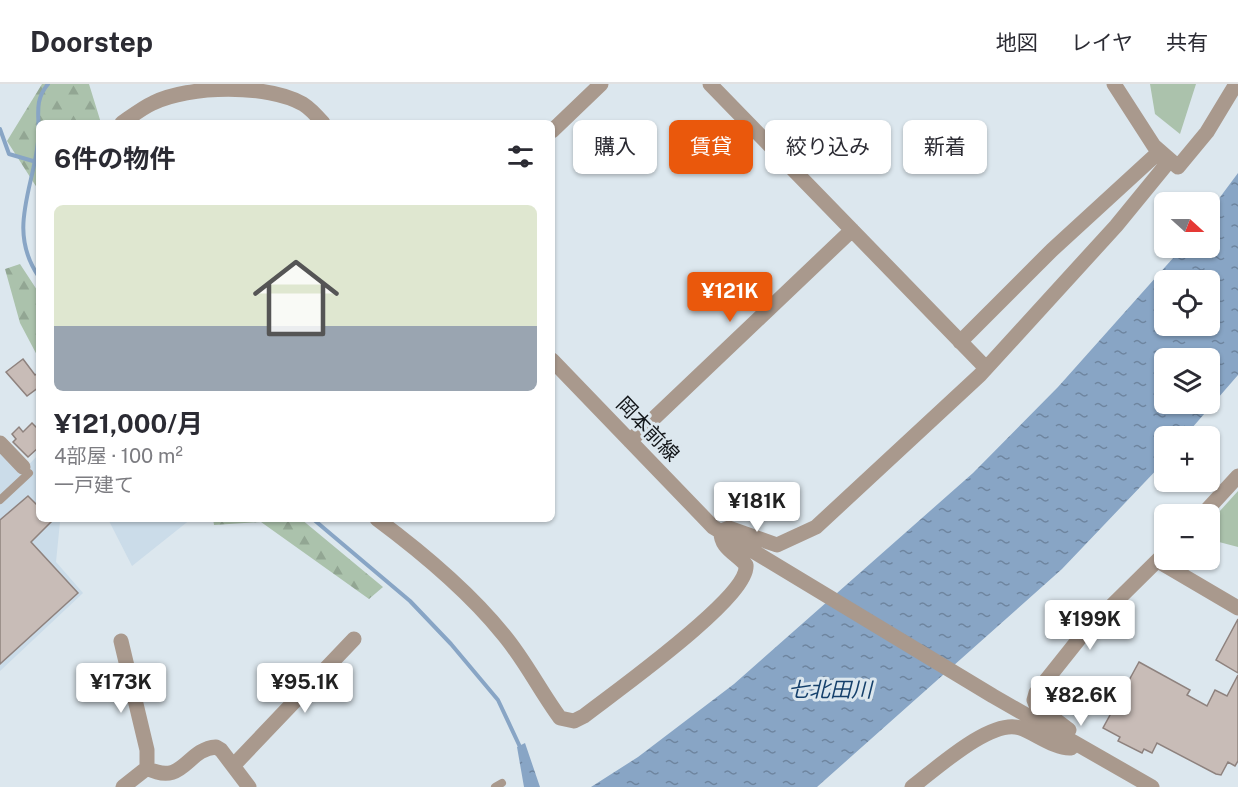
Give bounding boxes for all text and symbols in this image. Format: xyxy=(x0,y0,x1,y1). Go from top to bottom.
text: Doorstep xyxy=(30,25,153,58)
text: 地図 xyxy=(996,30,1038,55)
text: レイヤ xyxy=(1071,30,1133,55)
text: 共有 xyxy=(1166,30,1208,55)
chip: 購入 xyxy=(573,120,657,174)
chip: 賃貸 xyxy=(669,120,753,174)
chip: 絞り込み xyxy=(765,120,891,174)
chip: 新着 xyxy=(903,120,987,174)
icon: filters xyxy=(504,140,537,173)
text: 6件の物件 xyxy=(54,143,175,174)
north arrow xyxy=(1154,192,1220,258)
map controls xyxy=(1154,192,1220,570)
icon: home xyxy=(242,244,350,352)
button: locate xyxy=(1154,270,1220,336)
pin: ¥121K xyxy=(688,272,772,323)
text: ¥121K xyxy=(701,279,759,303)
button: layers xyxy=(1154,348,1220,414)
street label: 岡本前線 xyxy=(612,392,684,466)
text: ¥121,000/月 xyxy=(54,408,203,439)
button: + xyxy=(1154,426,1220,492)
text: 4部屋 · 100 m² xyxy=(54,444,183,468)
text: 一戸建て xyxy=(54,473,134,497)
pin: ¥181K xyxy=(715,482,799,533)
text: ¥181K xyxy=(728,489,786,513)
button: − xyxy=(1154,504,1220,570)
pin: ¥199K xyxy=(1048,600,1132,651)
text: ¥199K xyxy=(1059,607,1121,631)
pin: ¥173K xyxy=(79,663,163,714)
pin: ¥95.1K xyxy=(256,663,354,714)
text: ¥173K xyxy=(90,670,152,694)
text: ¥95.1K xyxy=(271,670,339,694)
pin: ¥82.6K xyxy=(1032,676,1130,727)
water label: 七北田川 xyxy=(788,677,874,702)
text: ¥82.6K xyxy=(1045,683,1117,707)

